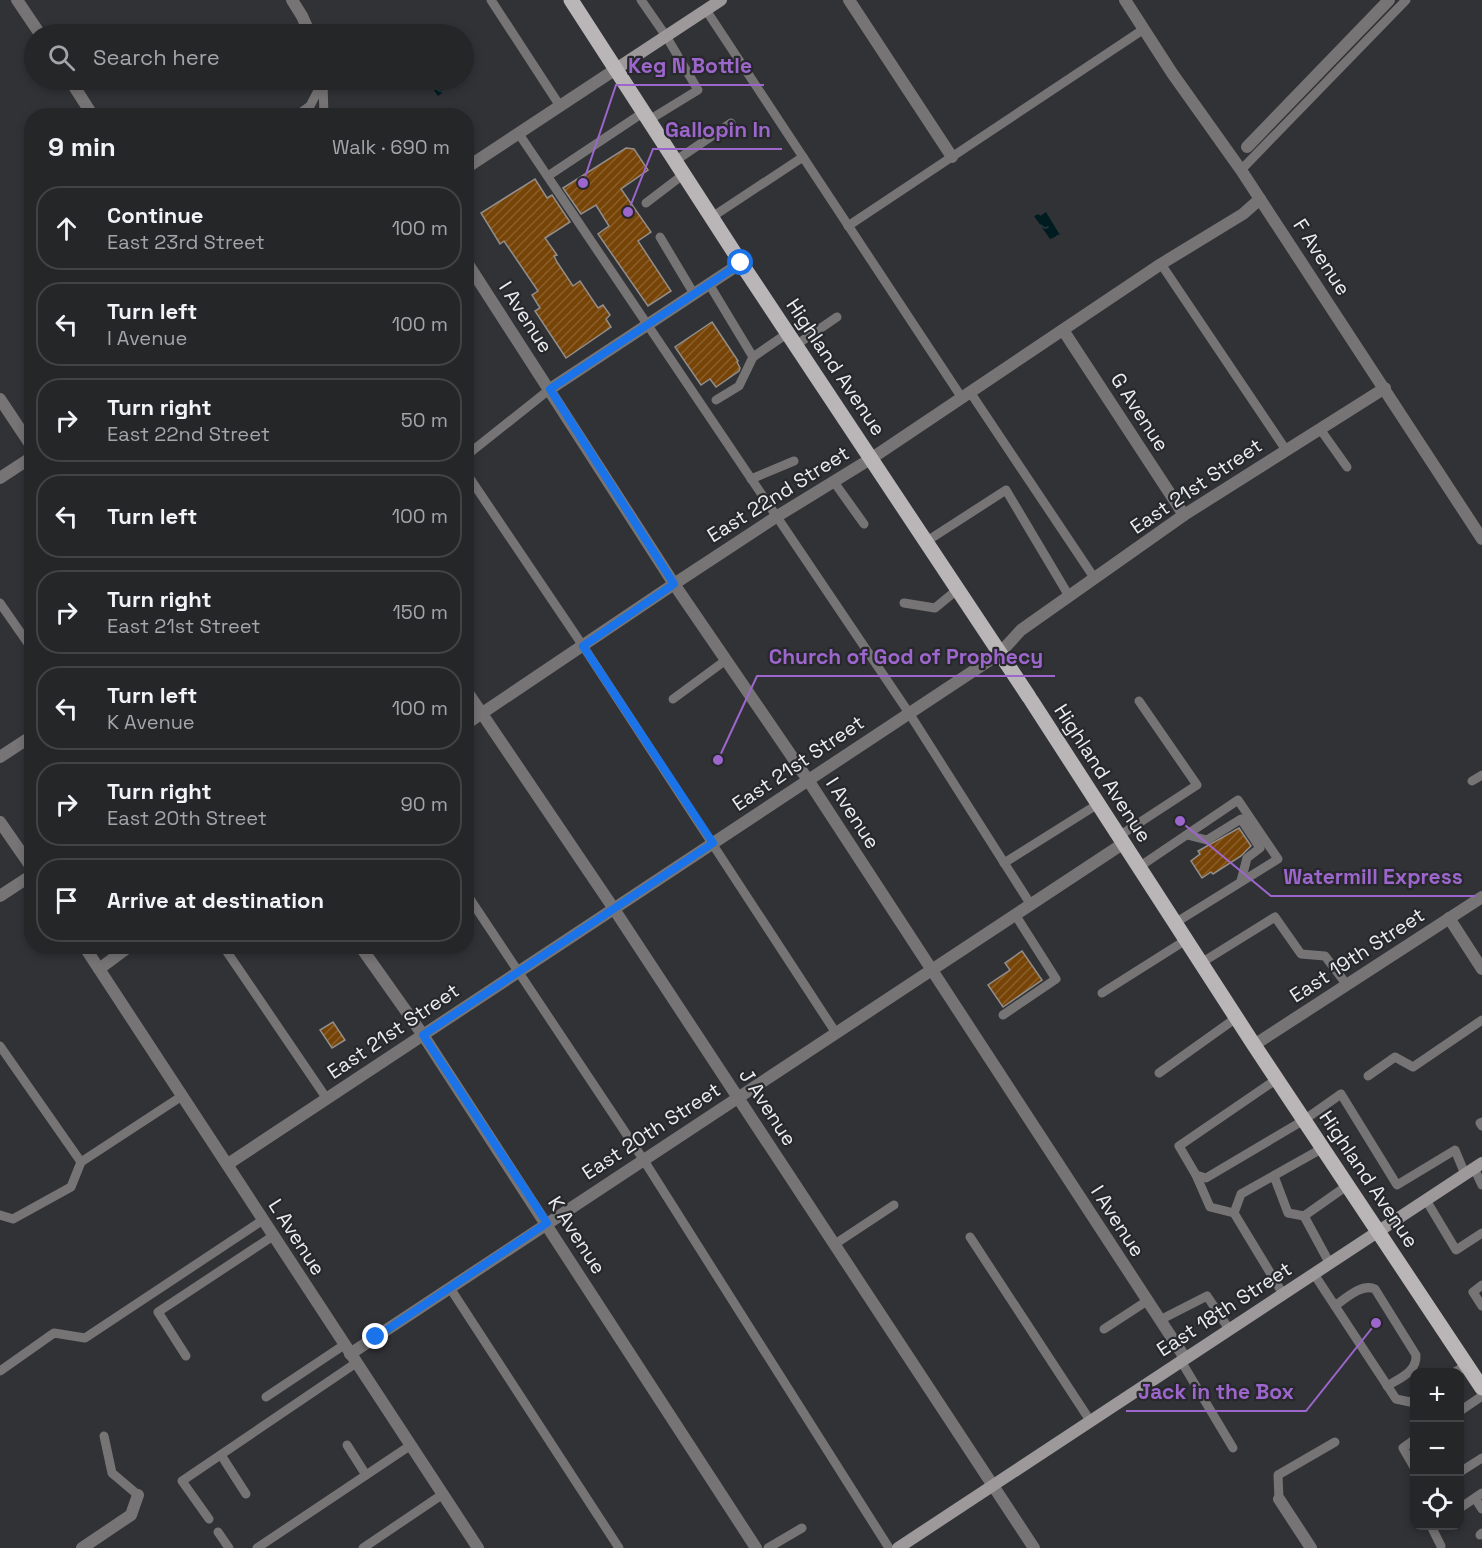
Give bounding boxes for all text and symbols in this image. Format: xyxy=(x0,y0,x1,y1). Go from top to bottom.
search box xyxy=(24,24,474,90)
icon: search xyxy=(45,41,78,74)
text: Search here xyxy=(93,43,220,71)
callout: Keg N Bottle xyxy=(616,46,764,85)
text: Keg N Bottle xyxy=(628,52,752,79)
callout: Gallopin In xyxy=(653,110,782,149)
text: Gallopin In xyxy=(665,116,771,143)
text: 9 min xyxy=(48,130,116,164)
text: Walk · 690 m xyxy=(332,134,450,160)
text: Continue xyxy=(107,201,203,229)
icon: ahead xyxy=(50,212,83,245)
street label: F Avenue xyxy=(1288,214,1356,300)
text: 100 m xyxy=(392,215,448,241)
text: East 23rd Street xyxy=(107,229,265,255)
route start xyxy=(727,249,753,275)
street label: I Avenue xyxy=(493,276,559,358)
street label: Highland Avenue xyxy=(780,293,892,441)
text: Turn left xyxy=(107,297,197,325)
icon: left xyxy=(50,308,83,341)
text: 100 m xyxy=(392,311,448,337)
text: I Avenue xyxy=(107,325,187,351)
street label: G Avenue xyxy=(1105,368,1175,456)
text: Turn right xyxy=(107,393,212,421)
icon: right xyxy=(50,404,83,437)
text: 50 m xyxy=(401,407,448,433)
text: East 22nd Street xyxy=(107,421,270,447)
street label: East 21st Street xyxy=(1125,432,1267,540)
street label: East 22nd Street xyxy=(702,440,854,548)
icon: left xyxy=(50,500,83,533)
text: Turn left xyxy=(107,502,197,530)
text: 100 m xyxy=(392,503,448,529)
text: Turn right xyxy=(107,585,212,613)
icon: right xyxy=(50,596,83,629)
text: 150 m xyxy=(393,599,448,625)
text: East 21st Street xyxy=(107,613,261,639)
callout: Church of God of Prophecy xyxy=(757,637,1055,676)
text: Church of God of Prophecy xyxy=(769,643,1043,670)
text: Turn left xyxy=(107,681,197,709)
icon: left xyxy=(50,692,83,725)
text: 100 m xyxy=(392,695,448,721)
street label: Highland Avenue xyxy=(1048,699,1158,847)
text: K Avenue xyxy=(107,709,195,735)
street label: East 21st Street xyxy=(727,709,869,817)
street label: I Avenue xyxy=(820,772,886,854)
text: Turn right xyxy=(107,777,212,805)
icon: right xyxy=(50,788,83,821)
text: 90 m xyxy=(401,791,448,817)
text: East 20th Street xyxy=(107,805,267,831)
callout: Watermill Express xyxy=(1271,857,1475,896)
text: Watermill Express xyxy=(1283,863,1463,890)
icon: arrive xyxy=(50,884,83,917)
text: Arrive at destination xyxy=(107,886,324,914)
street label: East 19th Street xyxy=(1285,902,1429,1008)
street label: East 21st Street xyxy=(322,977,464,1085)
street label: J Avenue xyxy=(733,1063,803,1151)
street label: East 20th Street xyxy=(577,1077,725,1185)
street label: Highland Avenue xyxy=(1313,1105,1425,1253)
street label: I Avenue xyxy=(1085,1180,1151,1262)
street label: K Avenue xyxy=(542,1191,612,1279)
street label: L Avenue xyxy=(263,1194,331,1280)
street label: East 18th Street xyxy=(1152,1256,1296,1362)
route end xyxy=(362,1323,388,1349)
map controls xyxy=(1410,1368,1464,1530)
button: + xyxy=(1410,1368,1464,1422)
callout: Jack in the Box xyxy=(1126,1372,1306,1411)
text: Jack in the Box xyxy=(1138,1378,1294,1405)
button: − xyxy=(1410,1422,1464,1476)
button: locate xyxy=(1410,1476,1464,1530)

